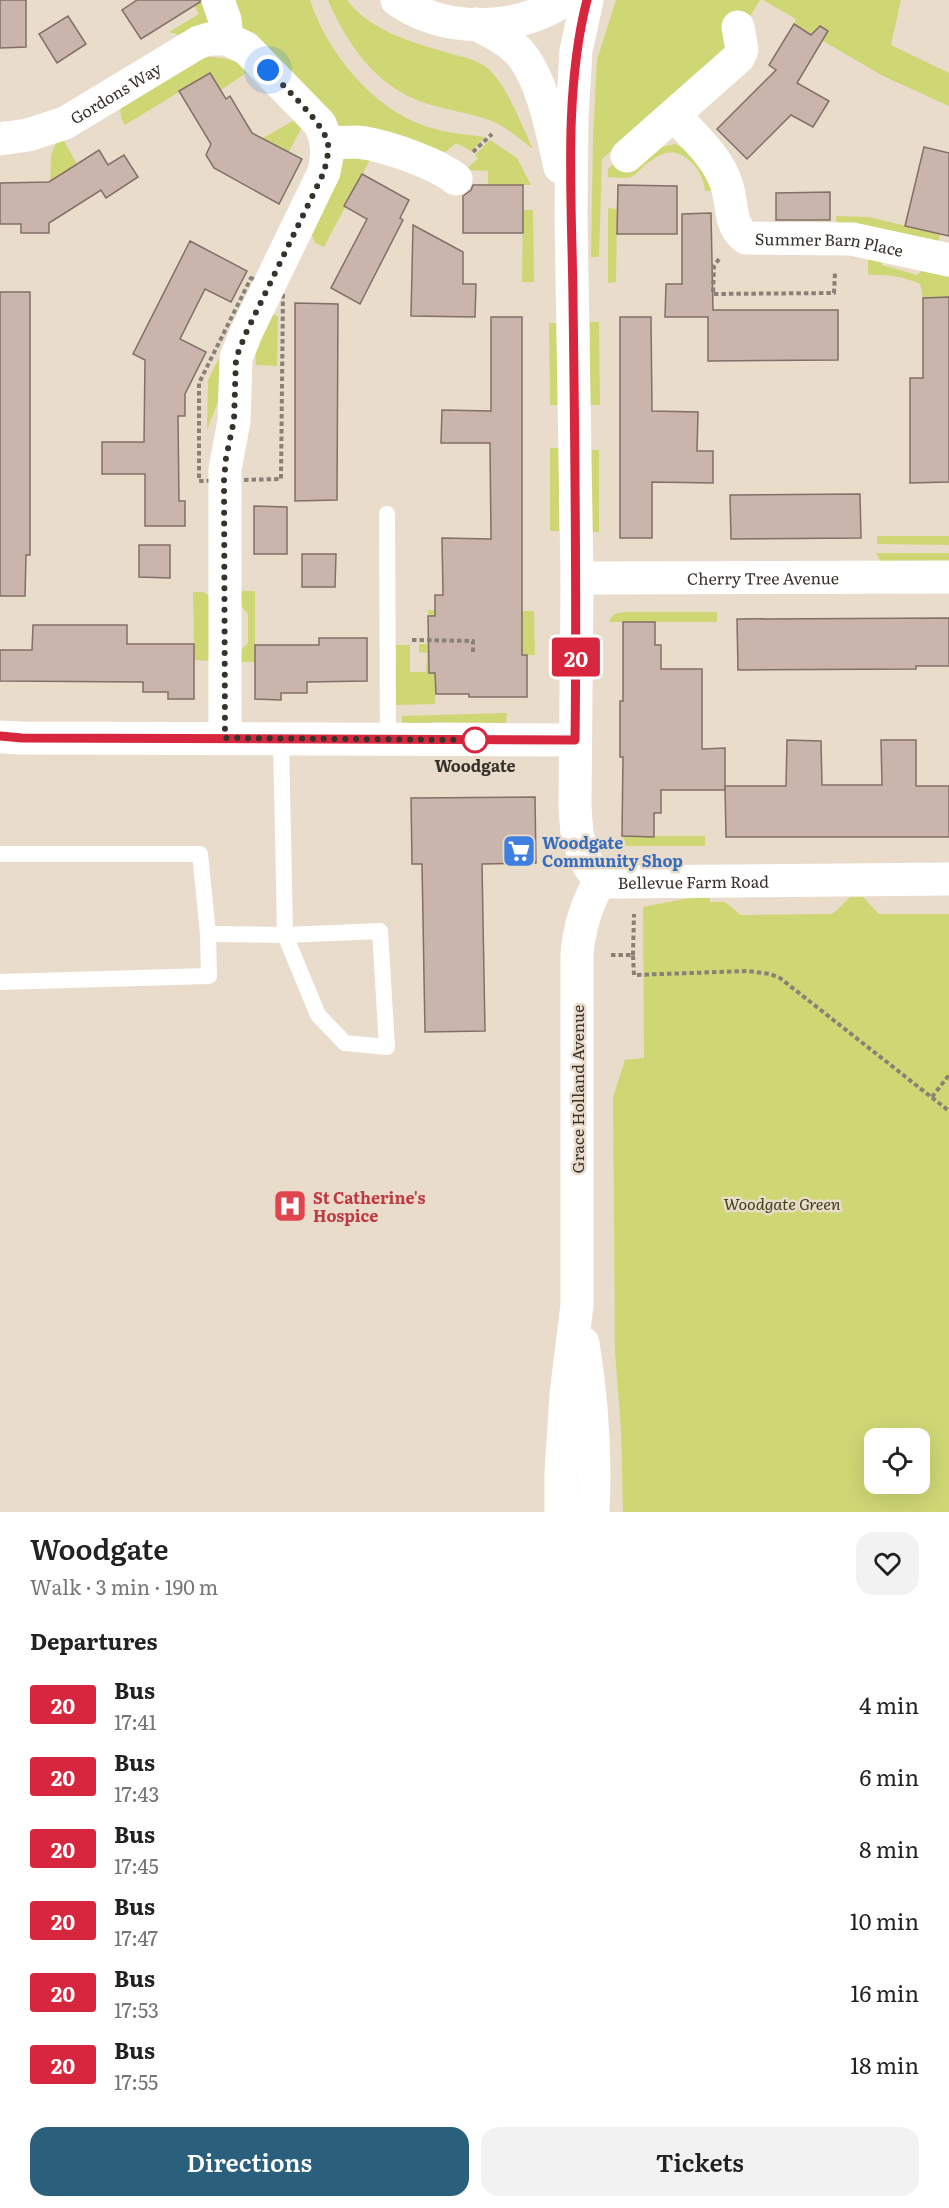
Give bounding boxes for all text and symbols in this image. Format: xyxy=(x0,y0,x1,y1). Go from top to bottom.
street label: Gordons Way xyxy=(65,55,166,129)
your location xyxy=(253,55,283,85)
street label: Summer Barn Place xyxy=(755,226,906,262)
street label: Cherry Tree Avenue xyxy=(687,565,839,590)
line badge: 20 xyxy=(549,638,603,676)
text: 20 xyxy=(564,642,588,673)
marker: Woodgate xyxy=(462,727,488,753)
place label: Woodgate xyxy=(434,753,516,777)
place label: Woodgate Community Shop xyxy=(542,830,683,872)
supermarket icon: Woodgate Community Shop xyxy=(501,833,537,869)
street label: Bellevue Farm Road xyxy=(618,869,769,894)
street label: Grace Holland Avenue xyxy=(565,1005,589,1173)
place label: St Catherine's Hospice xyxy=(313,1185,425,1227)
hospital icon: St Catherine's Hospice xyxy=(272,1188,308,1224)
park label: Woodgate Green xyxy=(724,1191,841,1215)
map controls xyxy=(864,1428,930,1494)
button: locate xyxy=(864,1428,930,1494)
text: Woodgate xyxy=(30,1527,169,1569)
button: heart xyxy=(856,1532,919,1595)
text: Walk · 3 min · 190 m xyxy=(30,1571,218,1601)
text: Departures xyxy=(30,1624,157,1657)
text: Bus xyxy=(114,1673,155,1706)
text: 4 min xyxy=(859,1688,919,1721)
text: 20 xyxy=(51,1689,75,1720)
text: 17:41 xyxy=(114,1706,157,1736)
text: Bus xyxy=(114,1745,155,1778)
text: 6 min xyxy=(860,1760,919,1793)
text: 20 xyxy=(51,1761,75,1792)
text: 17:43 xyxy=(114,1778,159,1808)
text: Bus xyxy=(114,1817,155,1850)
text: 8 min xyxy=(859,1832,919,1865)
text: 20 xyxy=(51,1833,75,1864)
text: 17:45 xyxy=(114,1850,159,1880)
text: Bus xyxy=(114,1889,155,1922)
text: 10 min xyxy=(850,1904,919,1937)
text: 20 xyxy=(51,1905,75,1936)
text: 17:47 xyxy=(114,1922,158,1952)
text: Bus xyxy=(114,1961,155,1994)
text: 16 min xyxy=(851,1976,919,2009)
text: 20 xyxy=(51,1977,75,2008)
text: 17:53 xyxy=(114,1994,159,2024)
text: Bus xyxy=(114,2033,155,2066)
text: 18 min xyxy=(850,2048,919,2081)
text: 20 xyxy=(51,2049,75,2080)
text: 17:55 xyxy=(114,2066,158,2096)
button: Directions xyxy=(30,2127,469,2196)
button: Tickets xyxy=(481,2127,919,2196)

